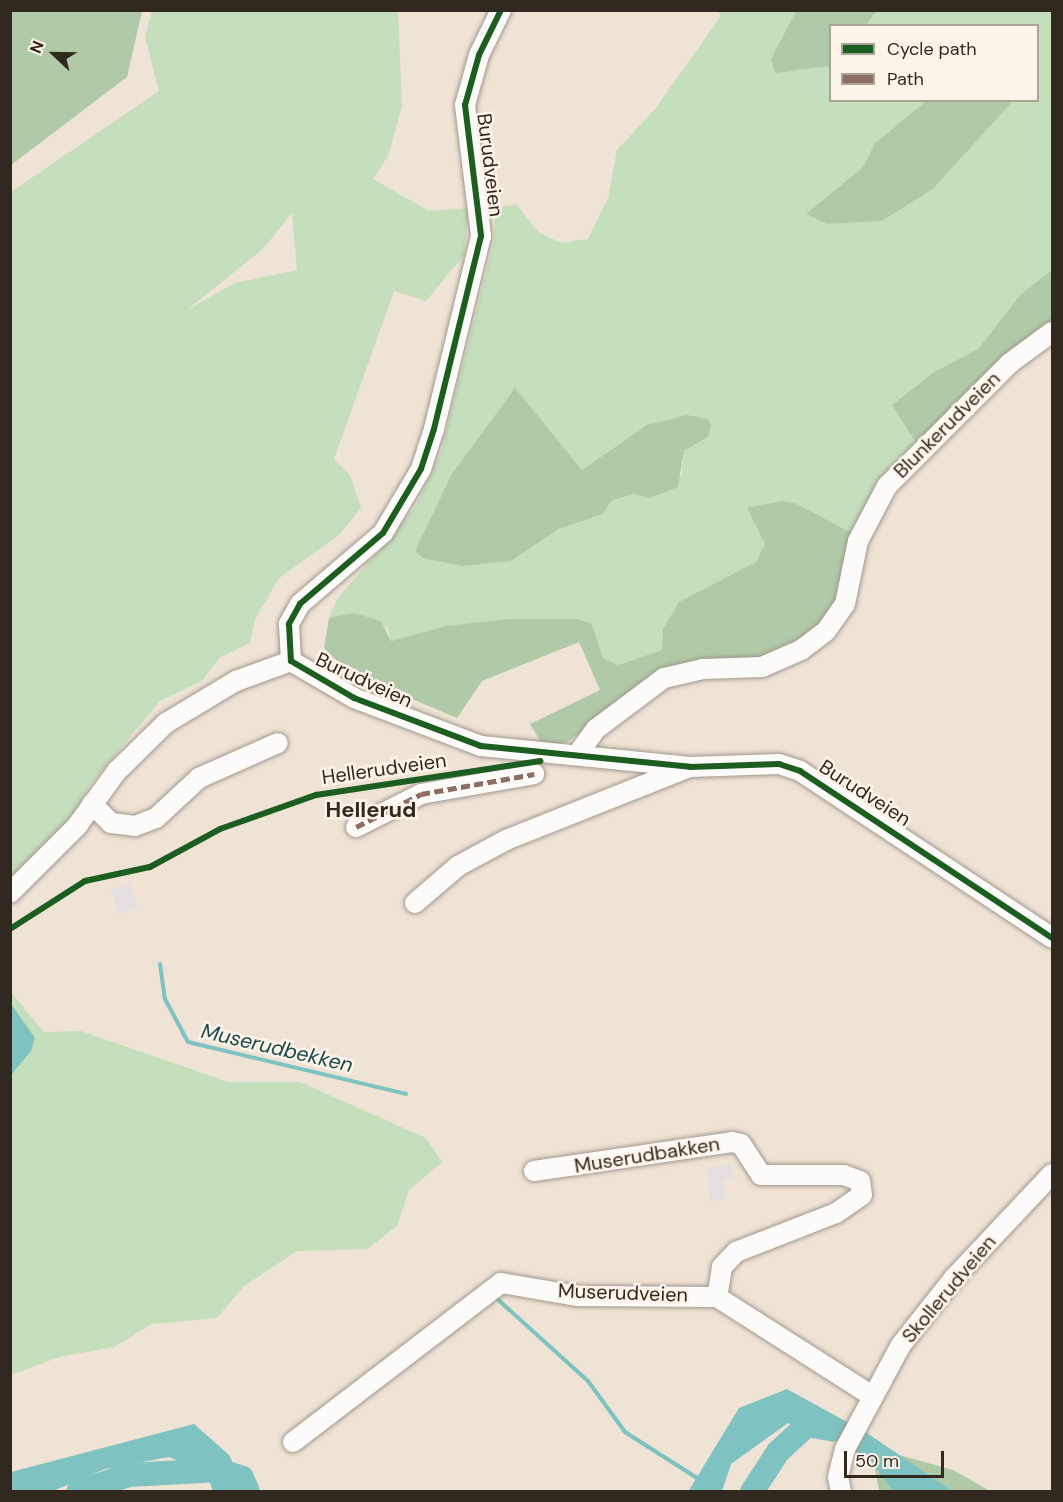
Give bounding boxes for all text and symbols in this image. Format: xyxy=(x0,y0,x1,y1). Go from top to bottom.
north arrow xyxy=(24,24,84,84)
legend xyxy=(829,24,1039,102)
text: Cycle path xyxy=(887,37,977,61)
text: N xyxy=(25,38,49,56)
text: Path xyxy=(887,67,924,91)
street label: Burudveien xyxy=(472,112,508,218)
street label: Blunkerudveien xyxy=(889,367,1005,483)
street label: Burudveien xyxy=(312,647,416,713)
street label: Hellerudveien xyxy=(320,748,448,790)
street label: Burudveien xyxy=(815,755,915,831)
district label: Hellerud xyxy=(326,797,416,823)
water label: Muserudbekken xyxy=(199,1018,355,1078)
street label: Muserudbakken xyxy=(573,1132,721,1178)
street label: Skollerudveien xyxy=(897,1230,1001,1348)
street label: Muserudveien xyxy=(558,1279,688,1307)
scale bar xyxy=(847,1439,948,1477)
text: 50 m xyxy=(855,1449,899,1473)

